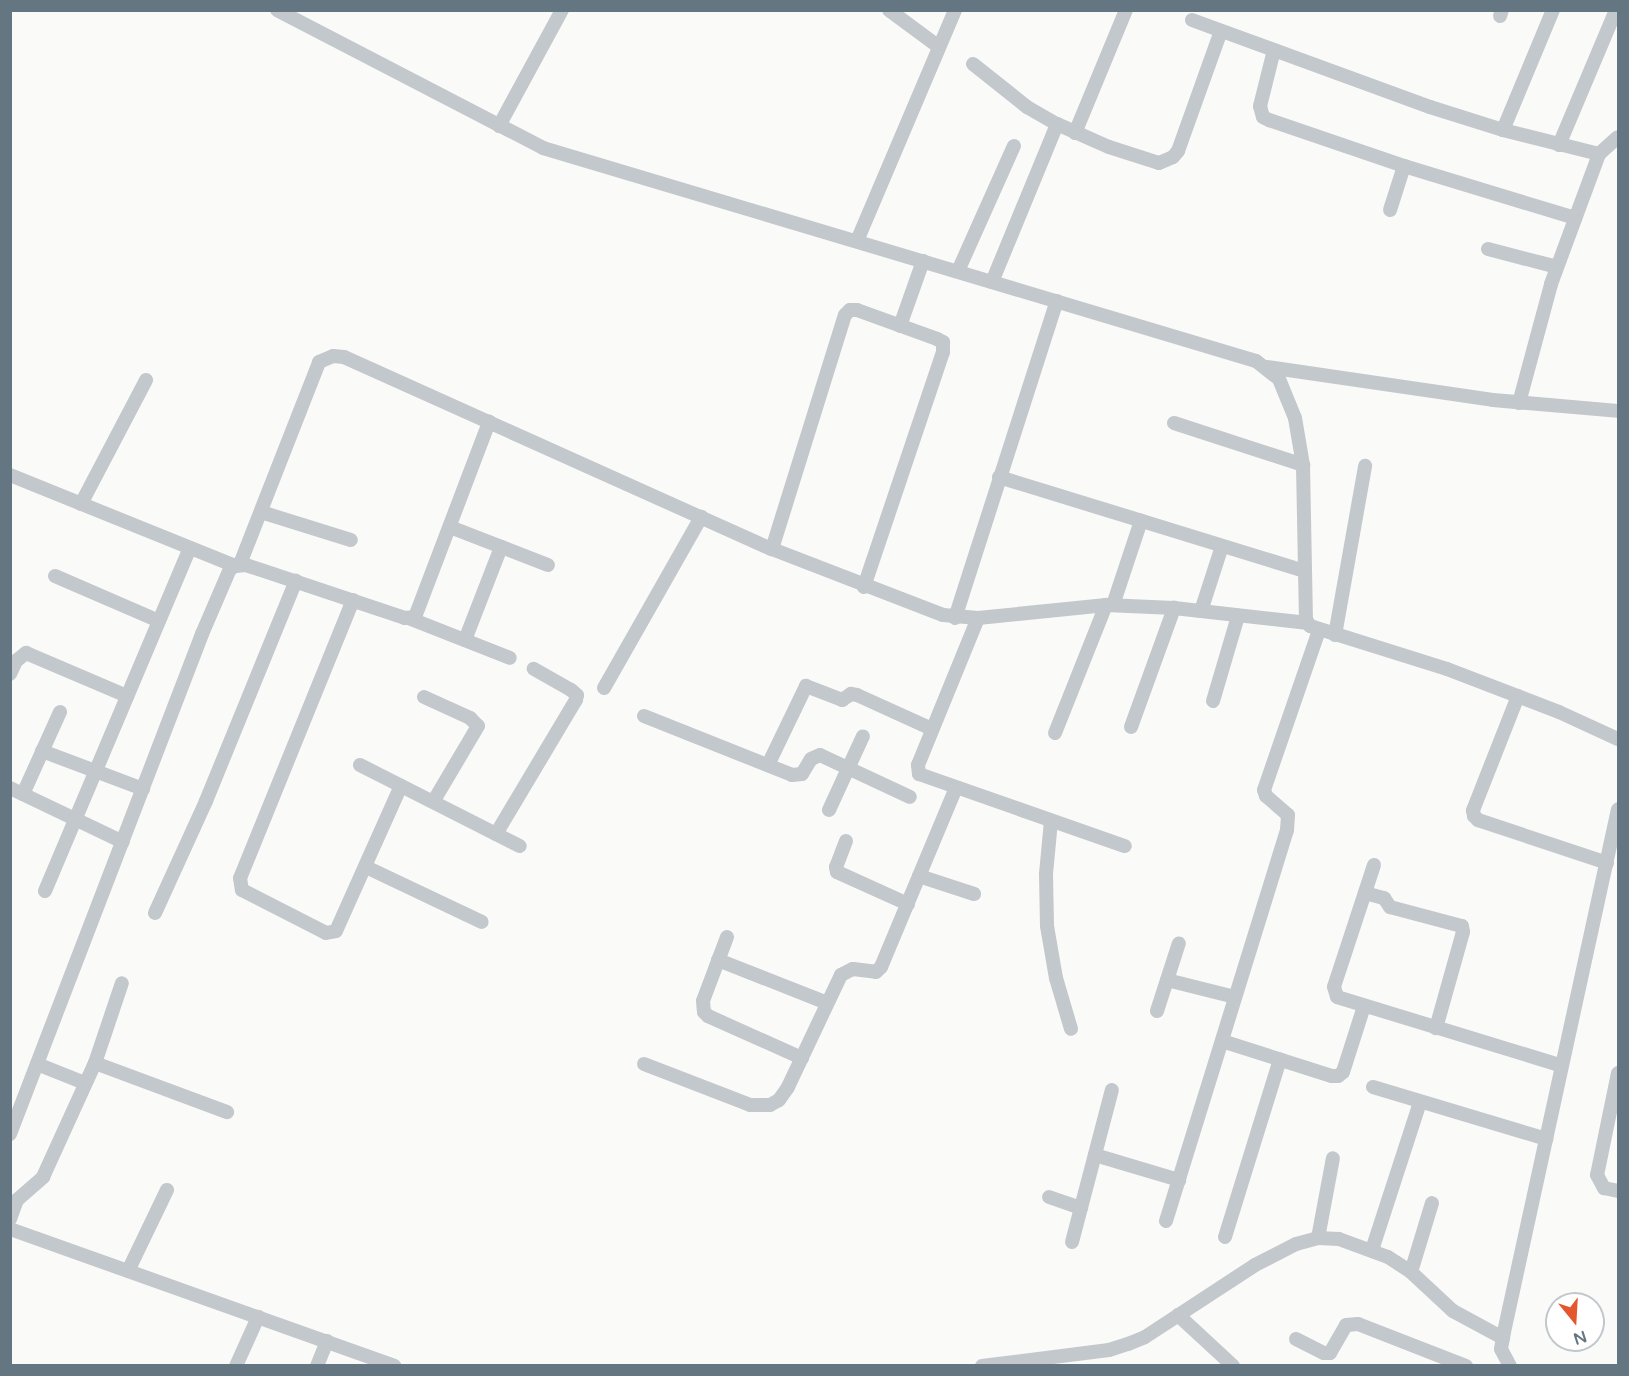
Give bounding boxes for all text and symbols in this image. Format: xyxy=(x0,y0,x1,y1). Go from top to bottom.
north arrow xyxy=(1545,1292,1605,1352)
text: N xyxy=(1571,1326,1589,1349)

